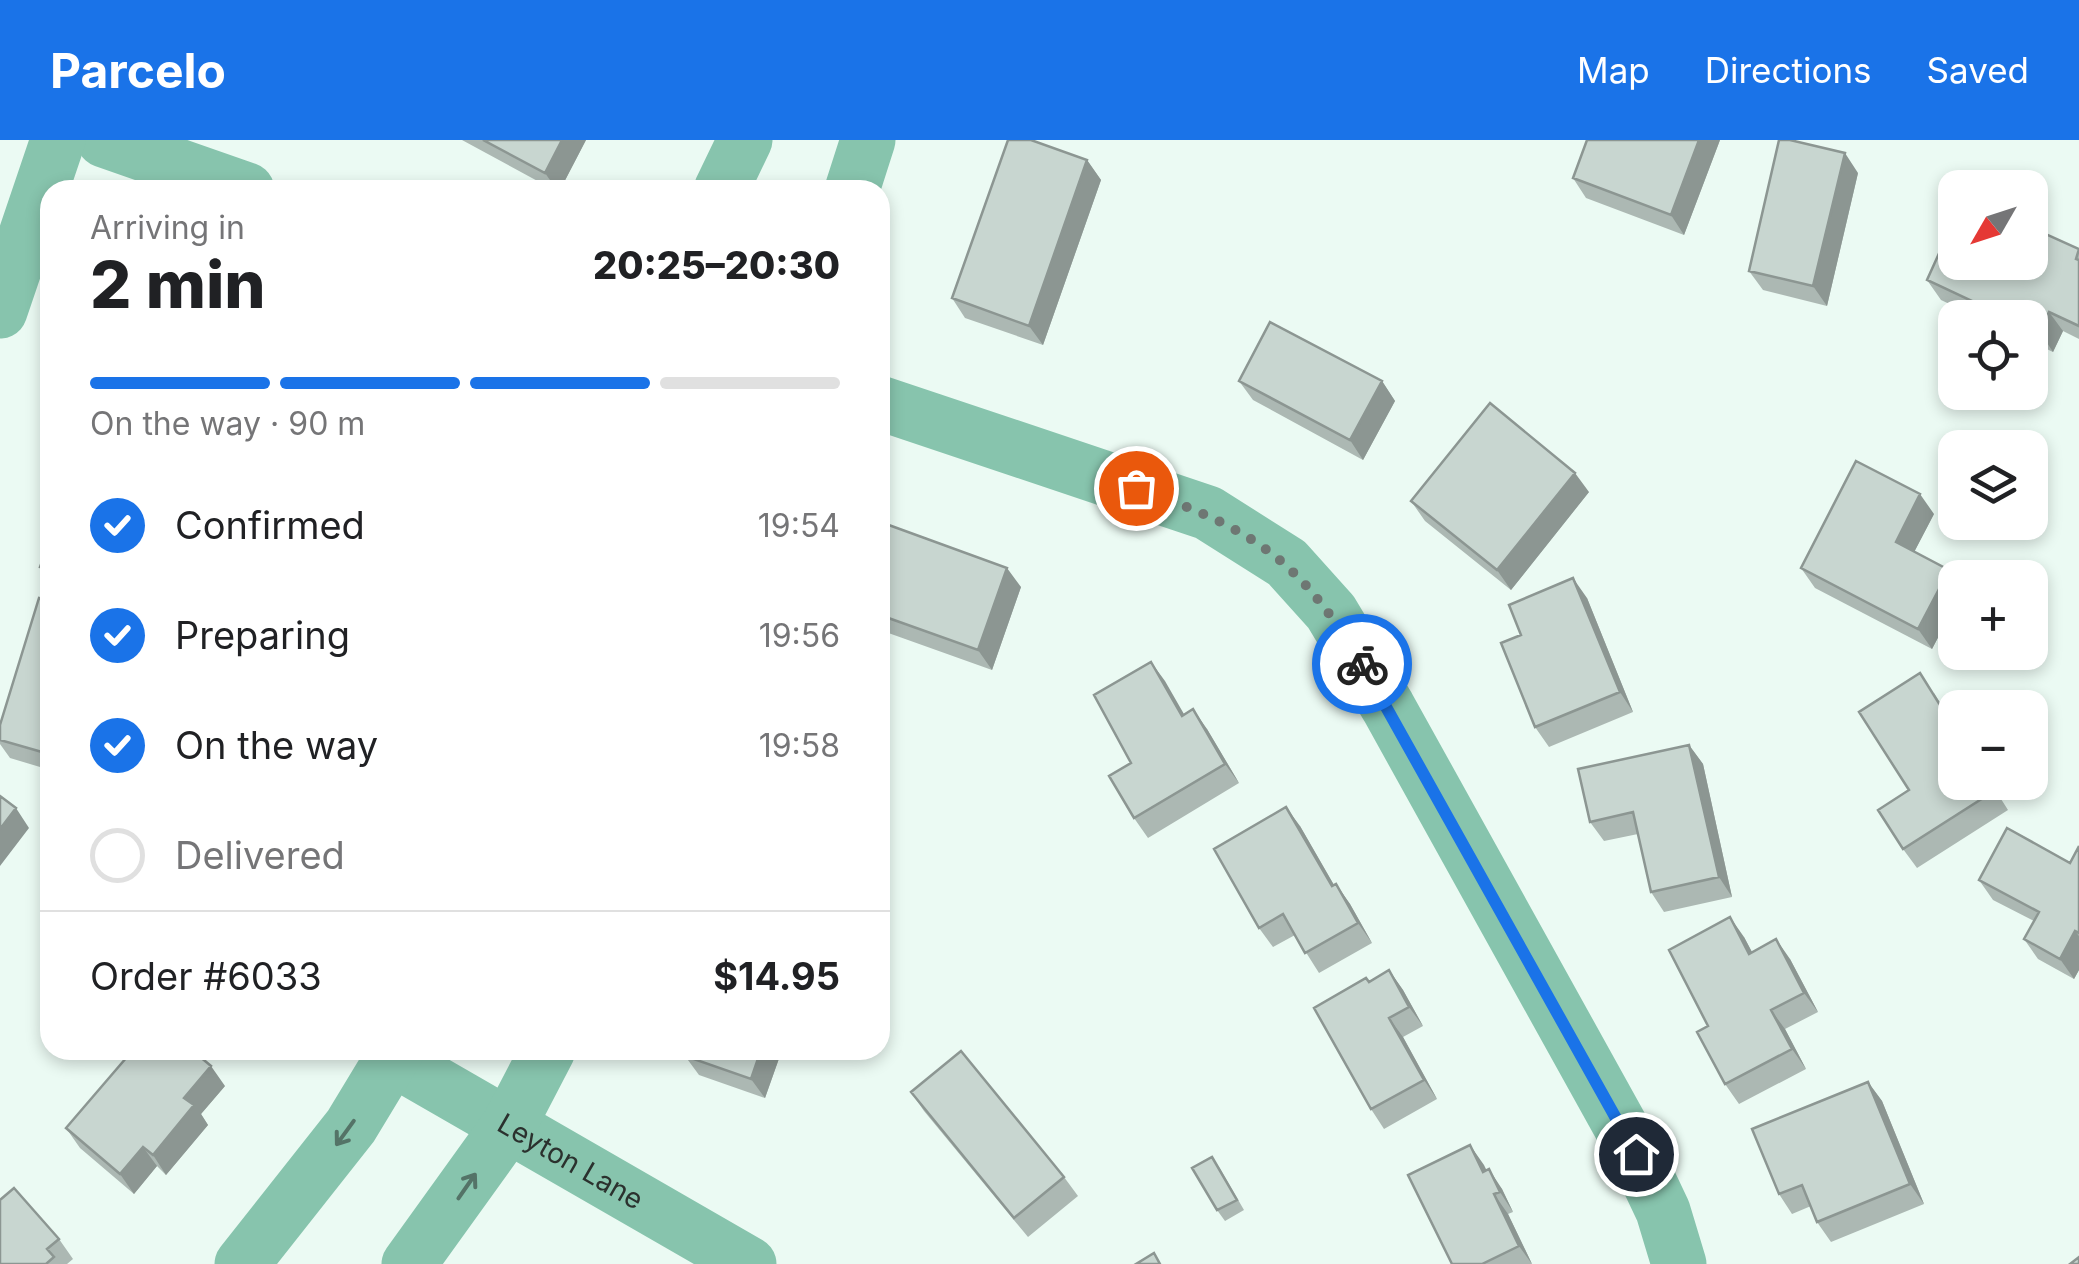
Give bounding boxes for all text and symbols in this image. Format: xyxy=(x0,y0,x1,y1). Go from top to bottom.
text: Parcelo xyxy=(50,41,226,100)
text: Map xyxy=(1577,49,1650,91)
text: Directions xyxy=(1705,49,1872,91)
text: Saved xyxy=(1927,49,2029,91)
north arrow xyxy=(1938,170,2048,280)
map controls xyxy=(1938,170,2048,800)
text: Arriving in xyxy=(90,208,245,247)
text: 20:25–20:30 xyxy=(593,242,840,288)
text: 2 min xyxy=(90,245,266,324)
button: locate xyxy=(1938,300,2048,410)
text: On the way · 90 m xyxy=(90,404,365,443)
button: layers xyxy=(1938,430,2048,540)
pin xyxy=(1094,446,1179,531)
icon: bag xyxy=(1109,461,1164,516)
icon: check xyxy=(90,498,145,553)
text: Confirmed xyxy=(175,502,365,548)
text: 19:54 xyxy=(758,506,840,545)
button: + xyxy=(1938,560,2048,670)
icon: check xyxy=(90,608,145,663)
text: Preparing xyxy=(175,612,350,658)
courier xyxy=(1312,614,1412,714)
text: 19:56 xyxy=(759,616,840,655)
icon: bike xyxy=(1335,637,1390,692)
button: − xyxy=(1938,690,2048,800)
icon: check xyxy=(90,718,145,773)
text: On the way xyxy=(175,722,378,768)
text: 19:58 xyxy=(759,726,840,765)
text: Delivered xyxy=(175,832,345,878)
text: Order #6033 xyxy=(90,953,322,999)
text: $14.95 xyxy=(713,953,840,999)
street label: Leyton Lane xyxy=(492,1106,649,1217)
pin xyxy=(1594,1112,1679,1197)
one-way arrow xyxy=(335,1118,356,1146)
icon: home xyxy=(1609,1127,1664,1182)
one-way arrow xyxy=(456,1173,477,1201)

